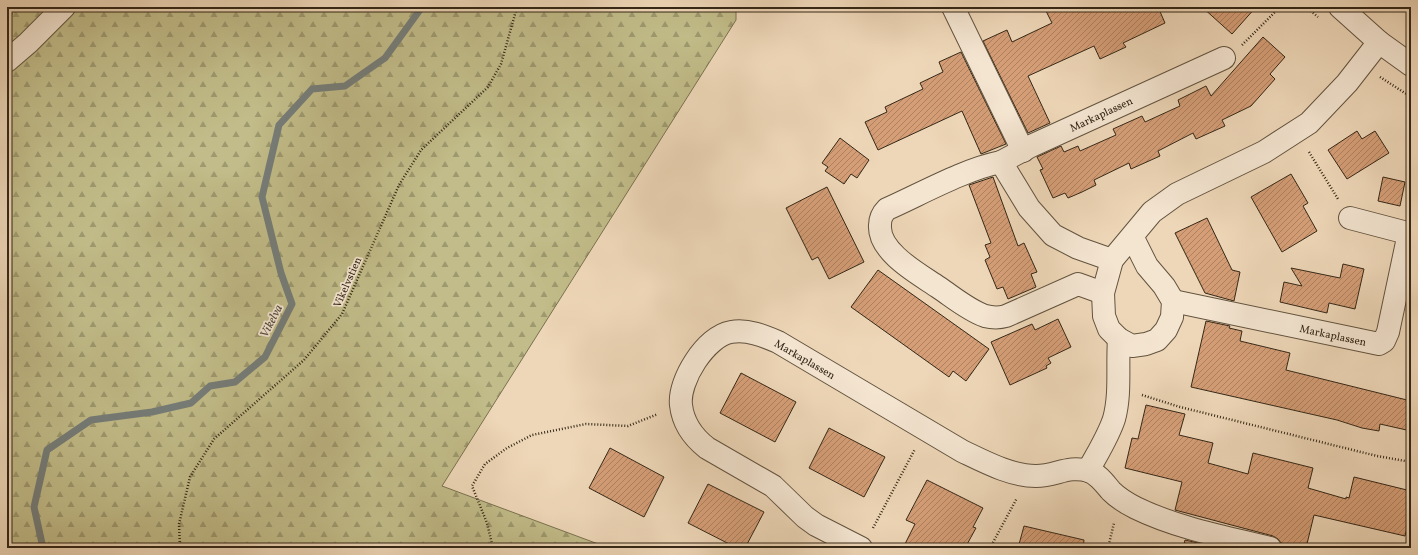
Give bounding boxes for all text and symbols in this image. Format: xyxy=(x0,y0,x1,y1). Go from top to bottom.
street label: Markaplassen xyxy=(1068,94,1136,137)
street label: Vikelvstien xyxy=(331,254,366,310)
water label: Vikelva xyxy=(257,302,287,341)
street label: Markaplassen xyxy=(1298,322,1368,351)
street label: Markaplassen xyxy=(771,337,838,384)

